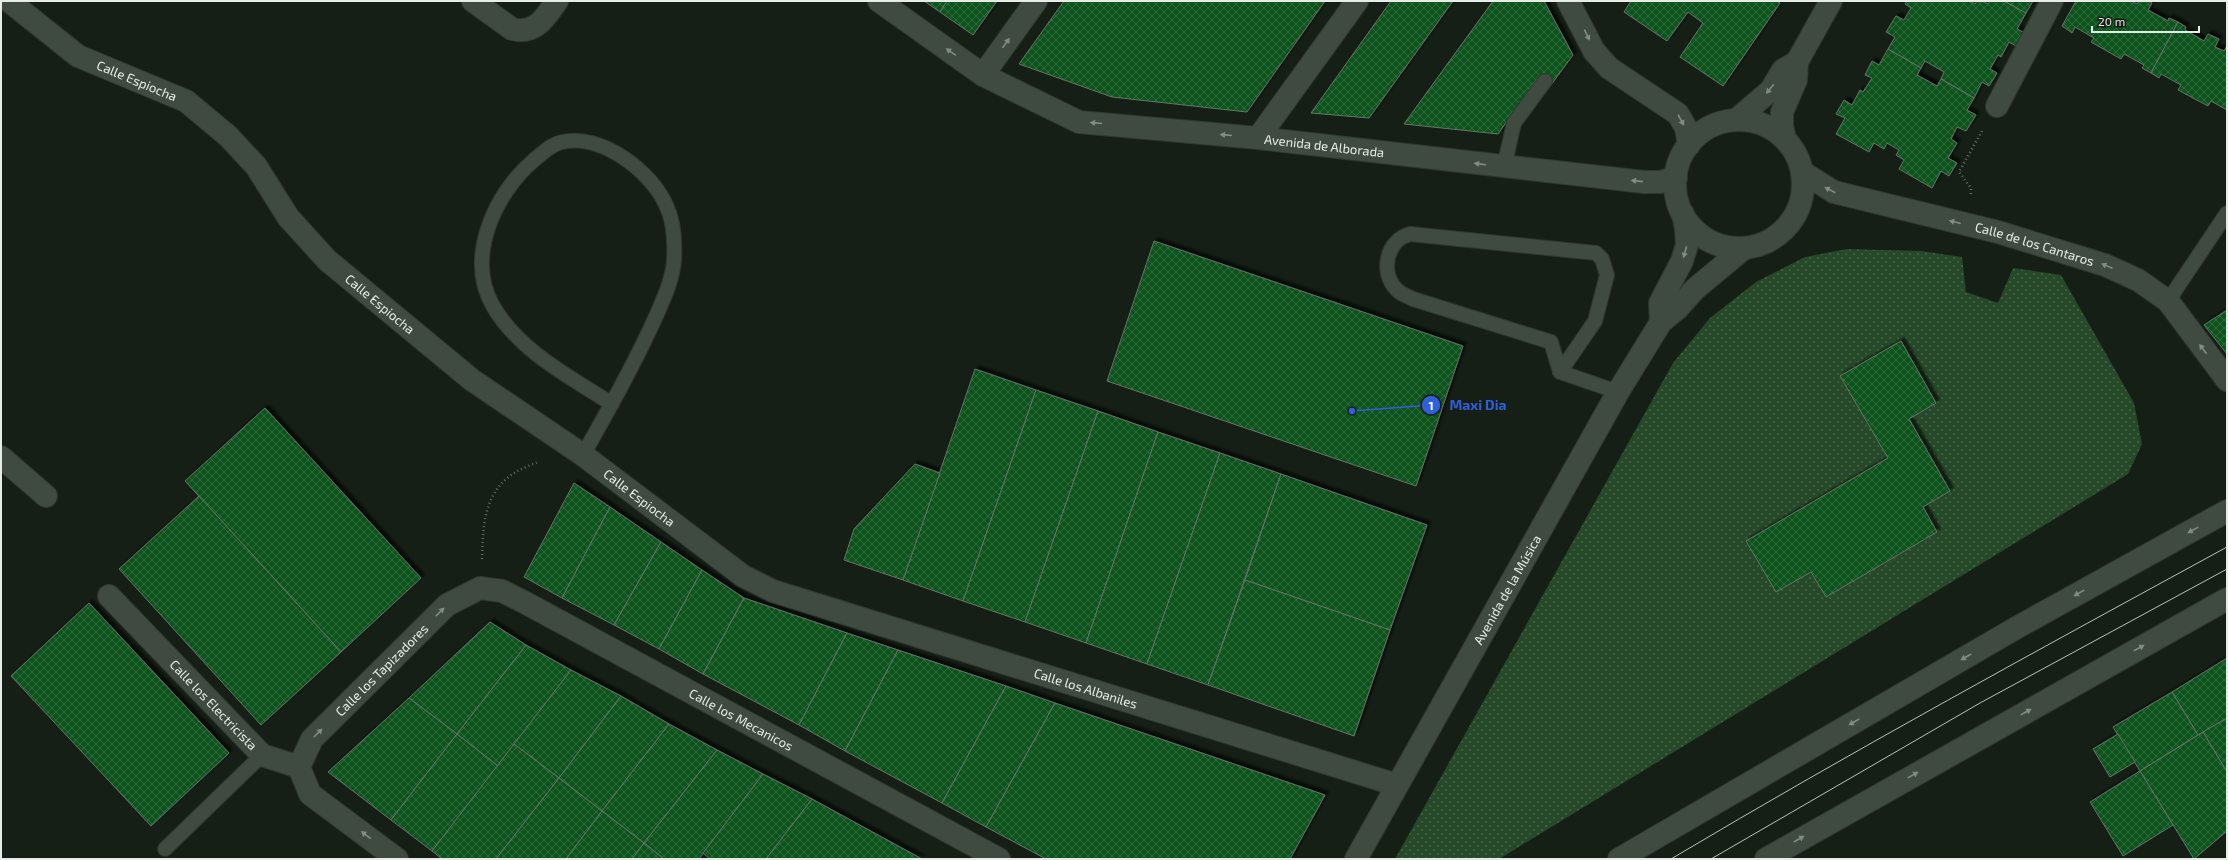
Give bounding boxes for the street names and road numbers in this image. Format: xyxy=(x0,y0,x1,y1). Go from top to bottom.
street label: Calle Espiocha xyxy=(94,57,179,104)
street label: Avenida de Alborada xyxy=(1263,131,1385,160)
street label: Calle de los Cantaros xyxy=(1973,219,2096,269)
street label: Calle Espiocha xyxy=(342,270,418,337)
street label: Calle Espiocha xyxy=(600,465,678,530)
street label: Avenida de la Música xyxy=(1470,532,1544,647)
street label: Calle los Tapizadores xyxy=(332,620,431,719)
street label: Calle los Electricista xyxy=(167,656,261,753)
street label: Calle los Albaniles xyxy=(1032,665,1139,712)
street label: Calle los Mecanicos xyxy=(686,685,796,754)

